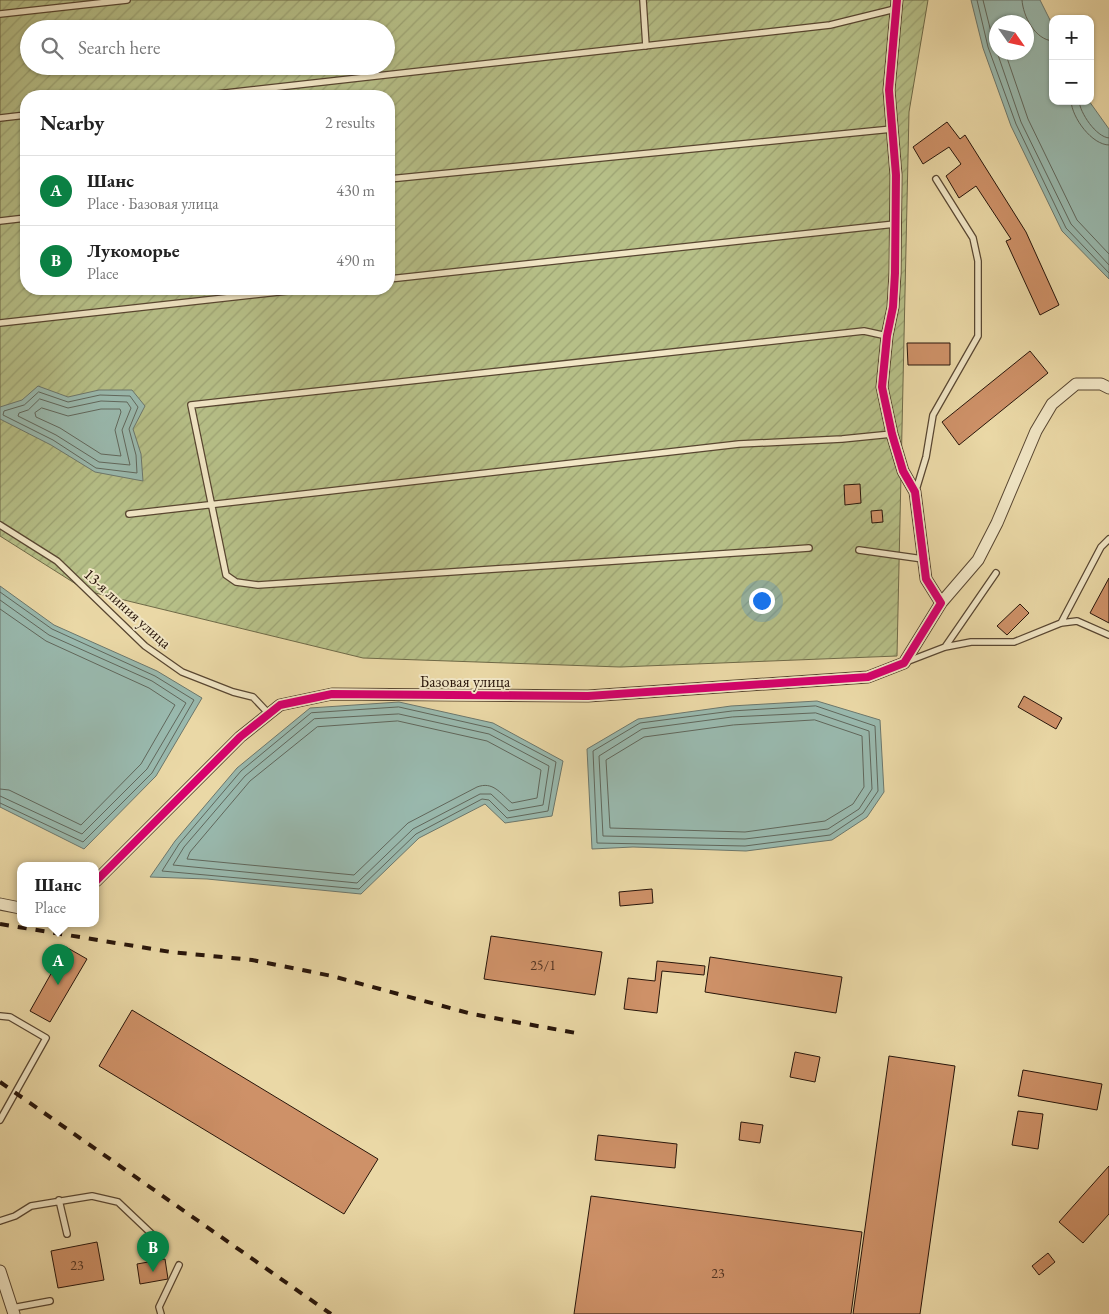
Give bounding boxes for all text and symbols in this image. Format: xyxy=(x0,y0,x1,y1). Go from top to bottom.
north arrow xyxy=(989,15,1034,60)
map controls xyxy=(1049,15,1094,105)
button: + xyxy=(1049,15,1094,60)
search box xyxy=(20,20,395,75)
icon: search xyxy=(38,34,66,62)
text: Search here xyxy=(78,35,160,60)
button: − xyxy=(1049,60,1094,105)
text: Nearby xyxy=(40,109,104,136)
text: 2 results xyxy=(325,112,375,133)
text: Шанс xyxy=(87,168,134,193)
text: A xyxy=(50,180,62,201)
text: 430 m xyxy=(336,180,375,201)
text: Place · Базовая улица xyxy=(87,193,219,214)
text: Лукоморье xyxy=(87,238,180,263)
text: B xyxy=(51,250,61,271)
text: 490 m xyxy=(336,250,375,271)
text: Place xyxy=(87,263,119,284)
street label: 13-я линия улица xyxy=(79,564,176,654)
your location xyxy=(749,588,775,614)
street label: Базовая улица xyxy=(420,671,511,692)
popup xyxy=(17,862,99,927)
text: Шанс xyxy=(34,872,82,897)
text: Place xyxy=(34,897,66,918)
pin: A xyxy=(42,944,74,985)
house number: 25/1 xyxy=(530,956,556,974)
pin: B xyxy=(137,1231,169,1272)
house number: 23 xyxy=(70,1256,84,1274)
house number: 23 xyxy=(711,1264,725,1282)

